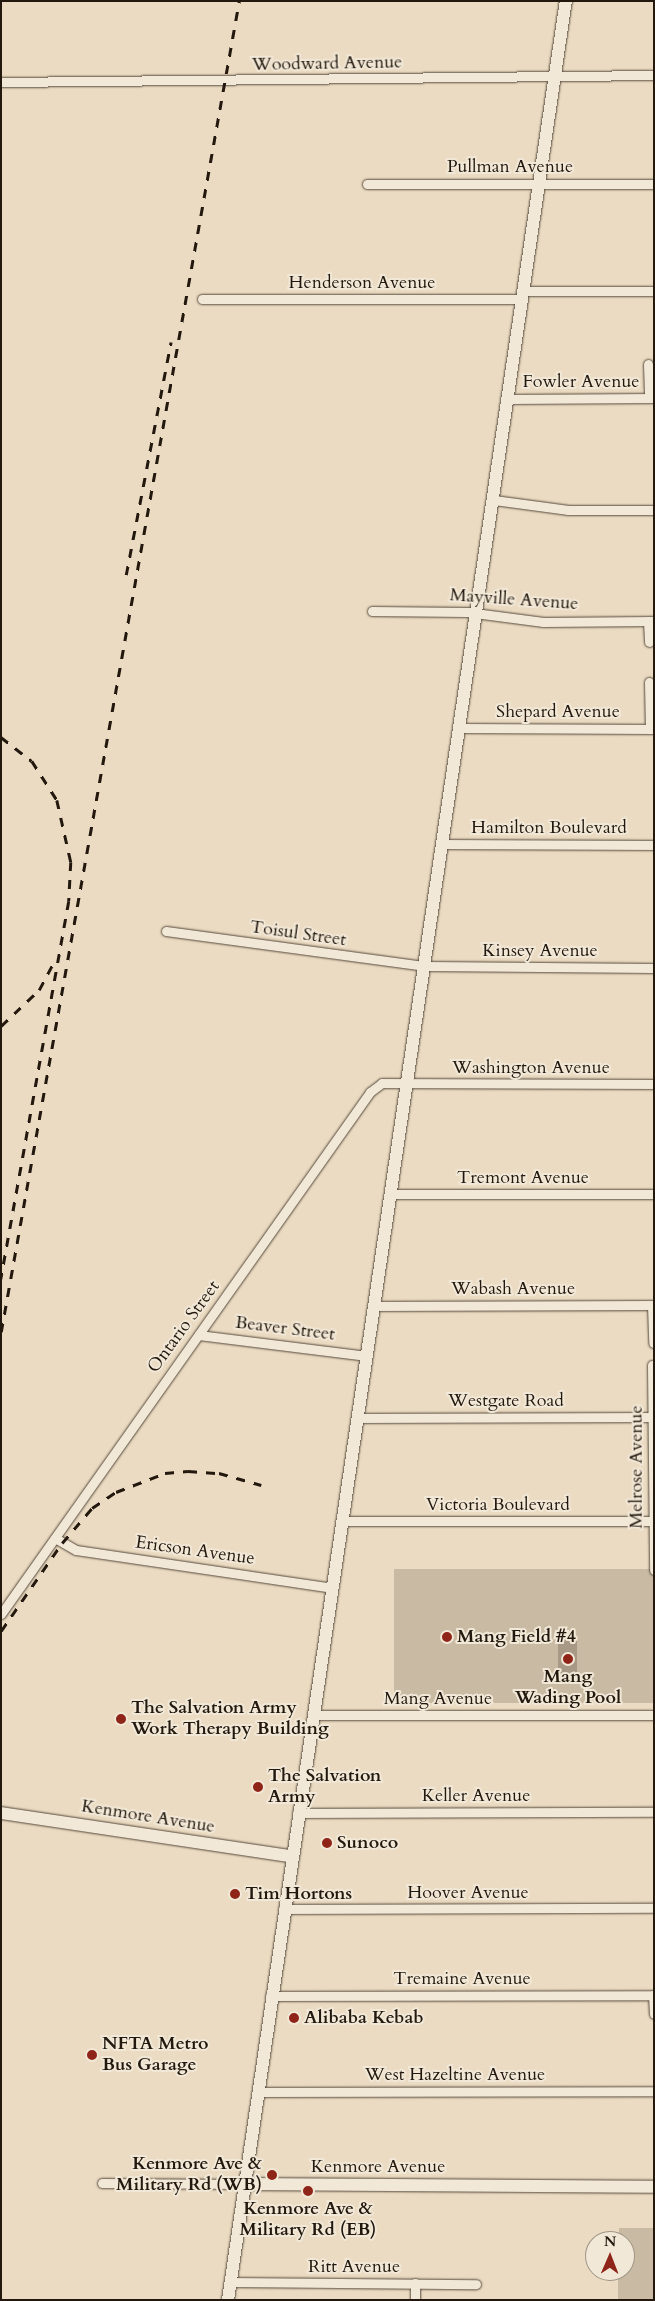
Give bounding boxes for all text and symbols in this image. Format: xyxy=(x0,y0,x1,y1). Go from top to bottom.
street label: Woodward Avenue xyxy=(252,52,402,76)
street label: Pullman Avenue xyxy=(447,156,573,178)
street label: Henderson Avenue xyxy=(289,272,435,294)
street label: Fowler Avenue xyxy=(523,371,639,393)
street label: Mayville Avenue xyxy=(449,585,579,615)
street label: Shepard Avenue xyxy=(496,701,620,723)
street label: Hamilton Boulevard xyxy=(471,817,627,839)
street label: Toisul Street xyxy=(249,917,347,951)
street label: Kinsey Avenue xyxy=(482,940,598,962)
street label: Washington Avenue xyxy=(452,1057,610,1079)
street label: Tremont Avenue xyxy=(457,1167,589,1189)
street label: Ontario Street xyxy=(143,1277,225,1377)
street label: Wabash Avenue xyxy=(451,1278,575,1300)
street label: Beaver Street xyxy=(234,1312,336,1346)
street label: Westgate Road xyxy=(448,1390,564,1412)
street label: Melrose Avenue xyxy=(626,1405,648,1529)
street label: Victoria Boulevard xyxy=(426,1494,570,1516)
street label: Ericson Avenue xyxy=(134,1532,256,1570)
place label: Mang Field #4 xyxy=(457,1626,576,1648)
marker: Mang Field #4 xyxy=(441,1631,453,1643)
marker: Mang Wading Pool xyxy=(562,1653,574,1665)
place label: Mang Wading Pool xyxy=(515,1667,621,1710)
street label: Mang Avenue xyxy=(384,1688,492,1710)
place label: The Salvation Army Work Therapy Building xyxy=(131,1698,329,1740)
marker: The Salvation Army Work Therapy Building xyxy=(115,1713,127,1725)
place label: The Salvation Army xyxy=(268,1766,381,1808)
marker: The Salvation Army xyxy=(252,1781,264,1793)
street label: Keller Avenue xyxy=(422,1785,530,1807)
street label: Kenmore Avenue xyxy=(80,1796,216,1838)
place label: Sunoco xyxy=(337,1832,398,1854)
marker: Sunoco xyxy=(321,1837,333,1849)
street label: Hoover Avenue xyxy=(407,1882,529,1904)
place label: Tim Hortons xyxy=(245,1883,352,1905)
marker: Tim Hortons xyxy=(229,1888,241,1900)
street label: Tremaine Avenue xyxy=(393,1968,531,1990)
place label: Alibaba Kebab xyxy=(304,2007,424,2029)
marker: Alibaba Kebab xyxy=(288,2012,300,2024)
place label: NFTA Metro Bus Garage xyxy=(102,2034,209,2076)
marker: NFTA Metro Bus Garage xyxy=(86,2049,98,2061)
street label: West Hazeltine Avenue xyxy=(365,2064,545,2086)
place label: Kenmore Ave & Military Rd (WB) xyxy=(116,2154,262,2196)
street label: Kenmore Avenue xyxy=(311,2156,445,2178)
marker: Kenmore Ave & Military Rd (WB) xyxy=(266,2169,278,2181)
marker: Kenmore Ave & Military Rd (EB) xyxy=(302,2185,314,2197)
place label: Kenmore Ave & Military Rd (EB) xyxy=(240,2199,376,2242)
north arrow xyxy=(585,2231,635,2281)
text: N xyxy=(604,2232,616,2251)
street label: Ritt Avenue xyxy=(308,2256,400,2278)

